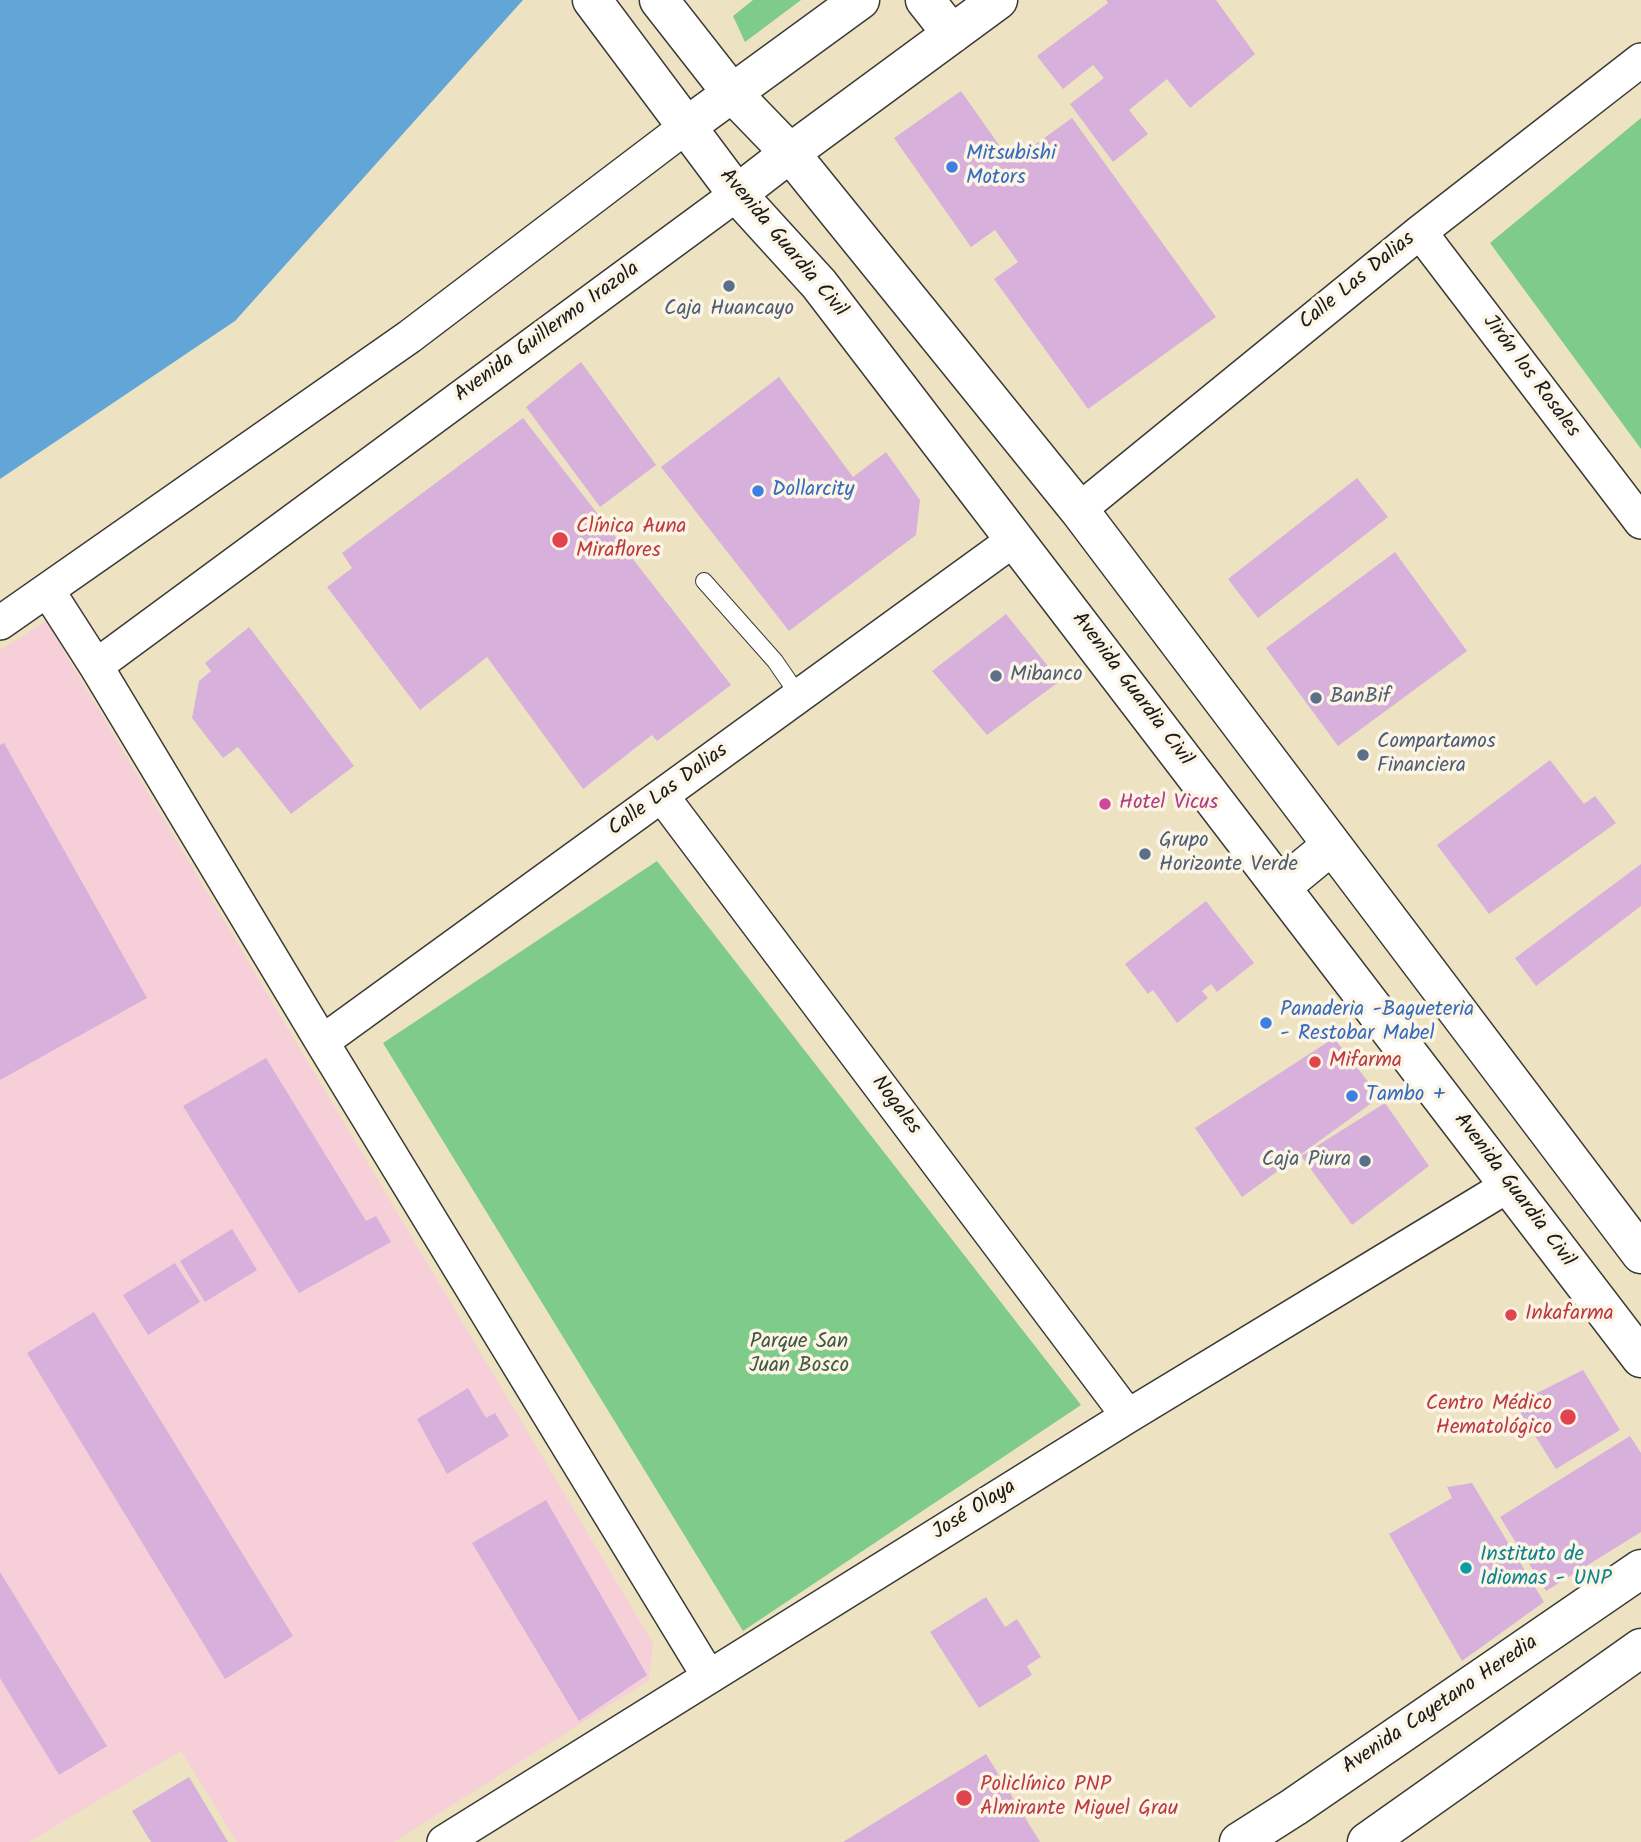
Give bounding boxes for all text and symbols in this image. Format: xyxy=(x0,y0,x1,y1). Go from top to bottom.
place label: Mitsubishi Motors xyxy=(966,142,1056,192)
marker: Mitsubishi Motors xyxy=(944,159,960,175)
street label: Avenida Guardia Civil xyxy=(713,165,851,323)
street label: Calle Las Dalias xyxy=(1295,228,1421,336)
street label: Avenida Guillermo Irazola xyxy=(451,257,645,409)
marker: Caja Huancayo xyxy=(721,278,737,294)
place label: Caja Huancayo xyxy=(664,297,794,323)
street label: Jirón los Rosales xyxy=(1476,311,1584,443)
place label: Dollarcity xyxy=(772,478,854,504)
marker: Dollarcity xyxy=(750,483,766,499)
place label: Clínica Auna Miraflores xyxy=(576,515,686,565)
marker: Clínica Auna Miraflores xyxy=(550,530,570,550)
street label: Avenida Guardia Civil xyxy=(1065,608,1197,772)
place label: Mibanco xyxy=(1010,663,1082,689)
marker: Mibanco xyxy=(988,668,1004,684)
place label: BanBif xyxy=(1330,685,1391,711)
marker: BanBif xyxy=(1308,690,1324,706)
place label: Compartamos Financiera xyxy=(1377,730,1496,780)
street label: Calle Las Dalias xyxy=(604,739,734,843)
marker: Compartamos Financiera xyxy=(1355,747,1371,763)
place label: Hotel Vicus xyxy=(1119,791,1218,817)
marker: Hotel Vicus xyxy=(1097,796,1113,812)
place label: Grupo Horizonte Verde xyxy=(1159,829,1298,879)
marker: Grupo Horizonte Verde xyxy=(1137,846,1153,862)
place label: Panaderia -Bagueteria - Restobar Mabel xyxy=(1280,998,1474,1048)
marker: Panaderia -Bagueteria - Restobar Mabel xyxy=(1258,1015,1274,1031)
place label: Mifarma xyxy=(1329,1049,1402,1075)
marker: Mifarma xyxy=(1307,1054,1323,1070)
street label: Nogales xyxy=(865,1072,925,1140)
place label: Tambo + xyxy=(1366,1083,1445,1109)
marker: Tambo + xyxy=(1344,1088,1360,1104)
street label: Avenida Guardia Civil xyxy=(1447,1109,1579,1273)
place label: Caja Piura xyxy=(1262,1148,1351,1174)
marker: Caja Piura xyxy=(1357,1153,1373,1169)
place label: Inkafarma xyxy=(1525,1302,1614,1328)
marker: Inkafarma xyxy=(1503,1307,1519,1323)
park label: Parque San Juan Bosco xyxy=(749,1330,849,1380)
place label: Centro Médico Hematológico xyxy=(1426,1392,1552,1442)
marker: Centro Médico Hematológico xyxy=(1558,1407,1578,1427)
street label: José Olaya xyxy=(929,1476,1021,1546)
place label: Instituto de Idiomas - UNP xyxy=(1480,1543,1612,1593)
marker: Instituto de Idiomas - UNP xyxy=(1458,1560,1474,1576)
street label: Avenida Cayetano Heredia xyxy=(1339,1631,1543,1781)
place label: Policlínico PNP Almirante Miguel Grau xyxy=(980,1773,1178,1823)
marker: Policlínico PNP Almirante Miguel Grau xyxy=(954,1788,974,1808)

